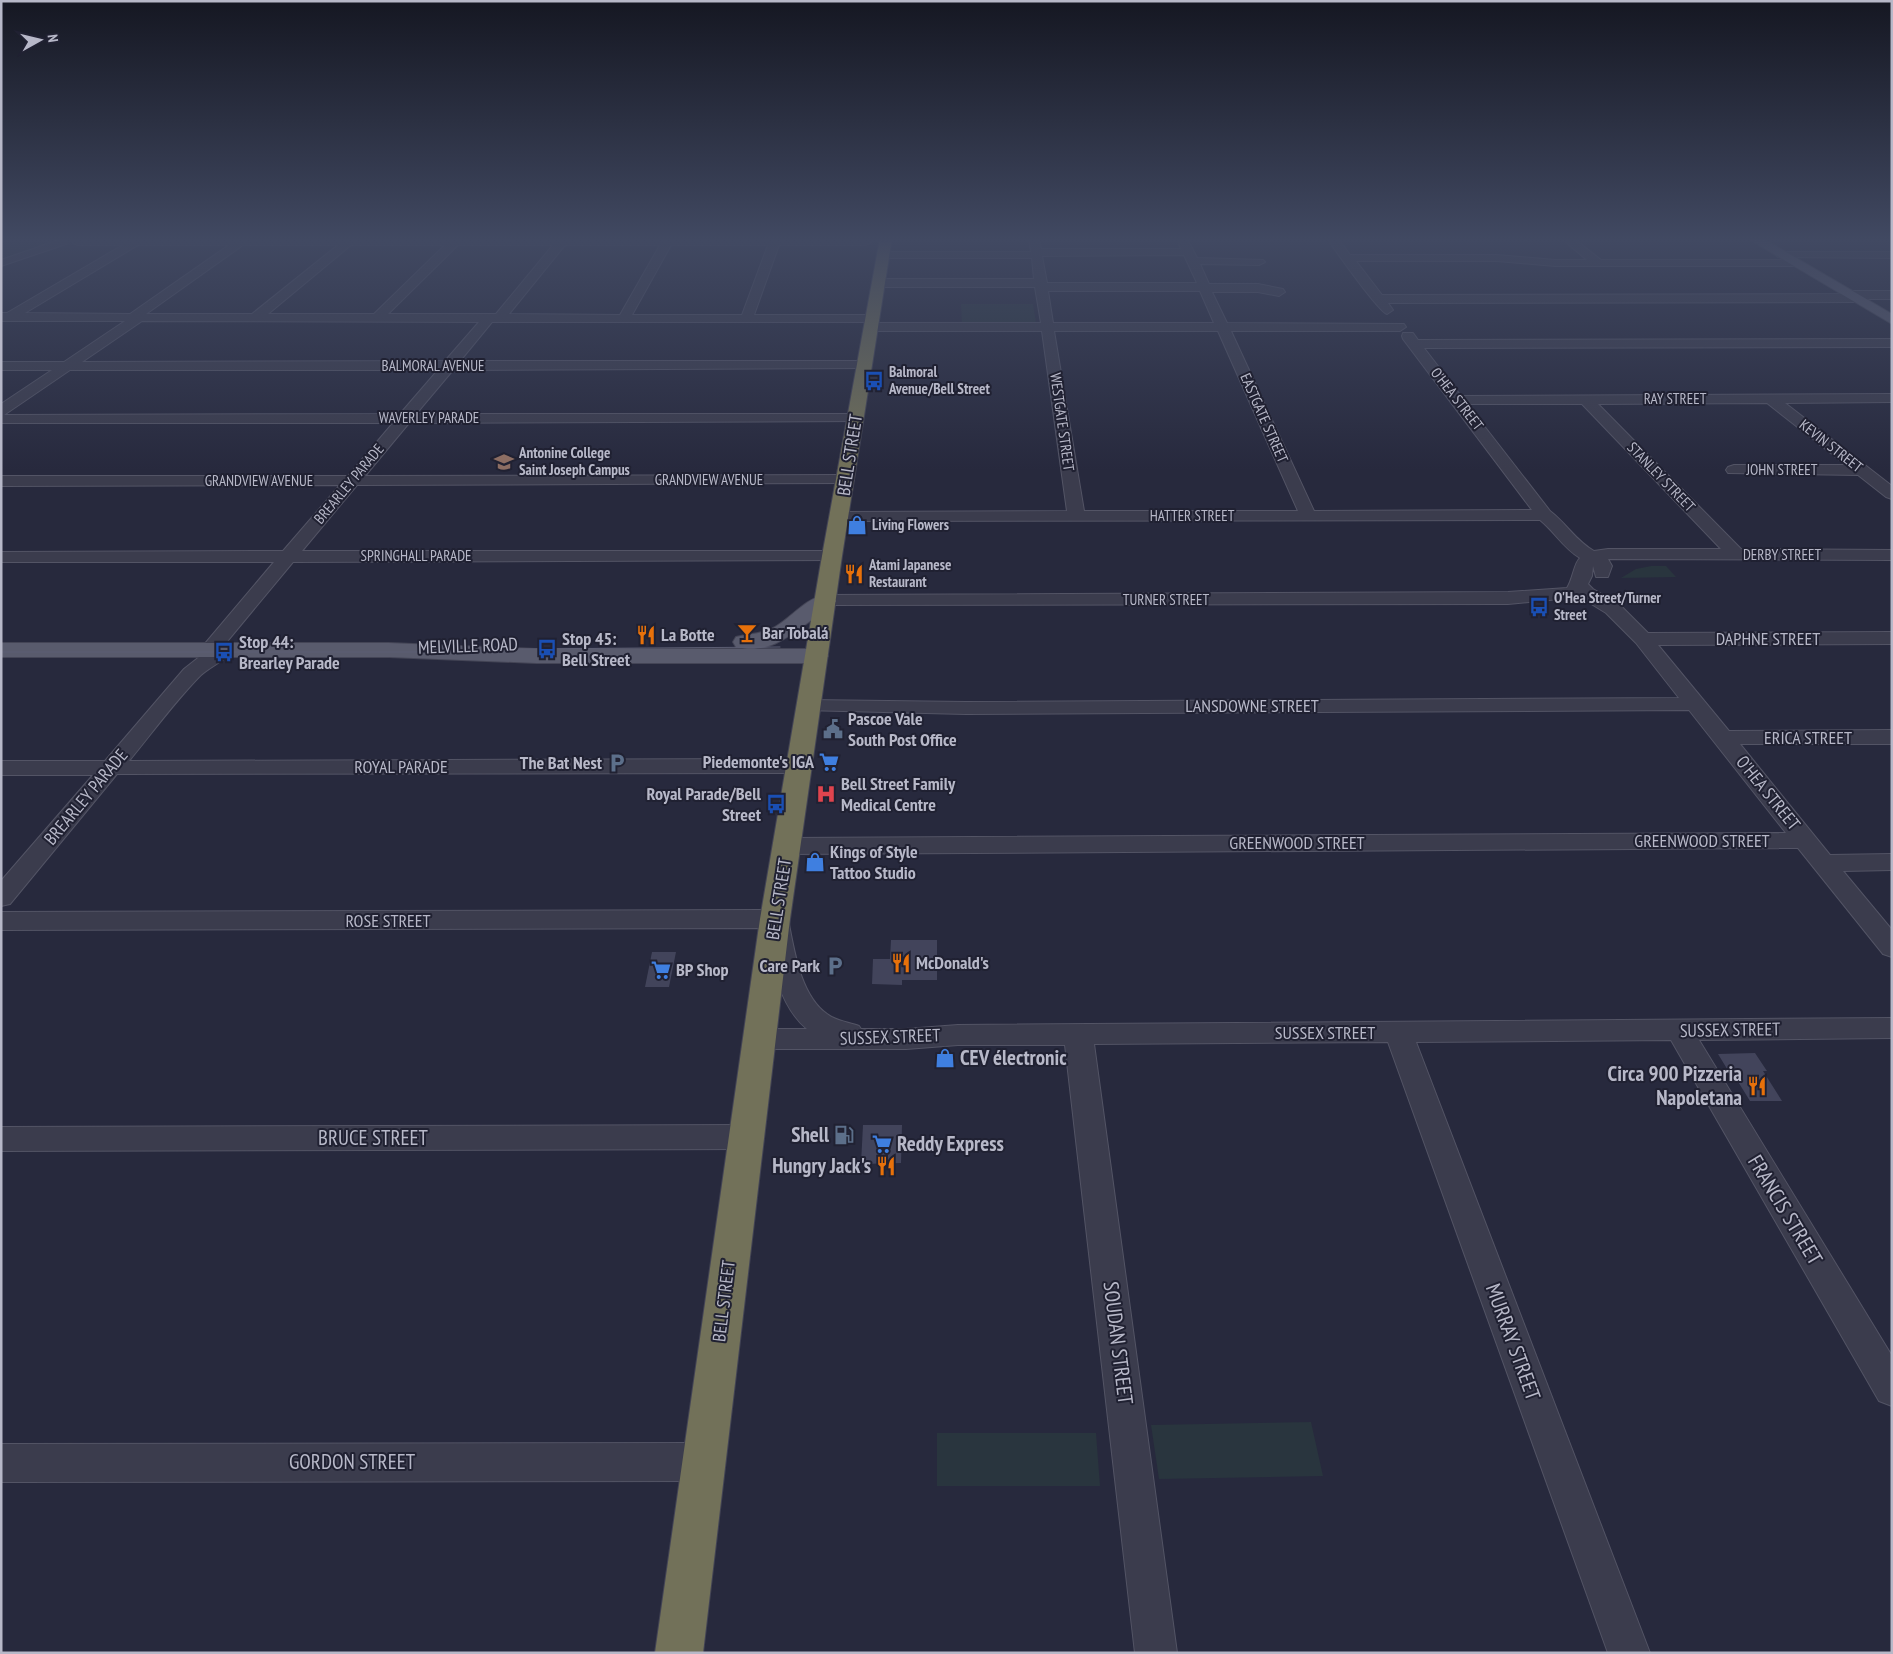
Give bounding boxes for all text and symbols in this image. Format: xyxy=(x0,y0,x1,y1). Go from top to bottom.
north arrow xyxy=(15,15,65,65)
text: N xyxy=(43,33,62,43)
street label: BALMORAL AVENUE xyxy=(382,356,484,375)
place label: Balmoral Avenue/Bell Street xyxy=(888,362,991,398)
street label: O'HEA STREET xyxy=(1427,363,1488,434)
bus stop icon: Balmoral Avenue/Bell Street xyxy=(863,370,885,392)
street label: EASTGATE STREET xyxy=(1236,370,1293,466)
street label: WESTGATE STREET xyxy=(1046,372,1079,473)
street label: RAY STREET xyxy=(1644,389,1707,408)
street label: WAVERLEY PARADE xyxy=(379,408,479,427)
street label: BELL STREET xyxy=(832,413,867,497)
street label: KEVIN STREET xyxy=(1796,415,1867,476)
street label: STANLEY STREET xyxy=(1623,438,1700,516)
street label: BREARLEY PARADE xyxy=(310,440,388,528)
place label: Antonine College Saint Joseph Campus xyxy=(518,443,630,479)
school or university icon: Antonine College Saint Joseph Campus xyxy=(493,451,515,473)
street label: JOHN STREET xyxy=(1745,460,1818,479)
street label: GRANDVIEW AVENUE xyxy=(655,470,763,489)
street label: GRANDVIEW AVENUE xyxy=(205,471,313,490)
street label: HATTER STREET xyxy=(1150,506,1235,525)
shop icon: Living Flowers xyxy=(846,514,868,536)
place label: Living Flowers xyxy=(872,515,949,534)
street label: DERBY STREET xyxy=(1743,545,1821,564)
street label: SPRINGHALL PARADE xyxy=(361,546,471,565)
place label: Atami Japanese Restaurant xyxy=(868,555,951,591)
restaurant icon: Atami Japanese Restaurant xyxy=(843,563,865,585)
place label: O'Hea Street/Turner Street xyxy=(1554,588,1662,624)
street label: TURNER STREET xyxy=(1123,590,1210,609)
bus stop icon: O'Hea Street/Turner Street xyxy=(1528,596,1550,618)
place label: Bar Tobalá xyxy=(762,621,829,644)
bar icon: Bar Tobalá xyxy=(736,622,758,644)
place label: La Botte xyxy=(661,623,715,646)
restaurant icon: La Botte xyxy=(635,624,657,646)
place label: Stop 45: Bell Street xyxy=(562,627,631,671)
street label: DAPHNE STREET xyxy=(1716,627,1820,650)
place label: Stop 44: Brearley Parade xyxy=(239,630,340,674)
street label: MELVILLE ROAD xyxy=(418,632,518,659)
bus stop icon: Stop 45: Bell Street xyxy=(536,638,558,660)
bus stop icon: Stop 44: Brearley Parade xyxy=(213,641,235,663)
street label: LANSDOWNE STREET xyxy=(1185,694,1319,717)
place label: Pascoe Vale South Post Office xyxy=(848,707,957,751)
public building icon: Pascoe Vale South Post Office xyxy=(822,718,844,740)
street label: ERICA STREET xyxy=(1764,726,1852,749)
street label: BREARLEY PARADE xyxy=(39,744,132,849)
place label: Piedemonte's IGA xyxy=(703,750,815,773)
place label: The Bat Nest xyxy=(520,751,603,774)
supermarket icon: Piedemonte's IGA xyxy=(818,751,840,773)
street label: O'HEA STREET xyxy=(1731,751,1806,835)
parking icon: The Bat Nest xyxy=(606,752,628,774)
street label: ROYAL PARADE xyxy=(354,755,448,778)
place label: Bell Street Family Medical Centre xyxy=(841,772,956,816)
place label: Royal Parade/Bell Street xyxy=(647,782,762,826)
hospital icon: Bell Street Family Medical Centre xyxy=(815,783,837,805)
bus stop icon: Royal Parade/Bell Street xyxy=(765,793,787,815)
street label: GREENWOOD STREET xyxy=(1634,829,1770,852)
street label: GREENWOOD STREET xyxy=(1229,831,1365,854)
place label: Kings of Style Tattoo Studio xyxy=(830,840,918,884)
shop icon: Kings of Style Tattoo Studio xyxy=(804,851,826,873)
street label: BELL STREET xyxy=(761,857,796,941)
street label: ROSE STREET xyxy=(345,909,431,932)
place label: McDonald's xyxy=(916,951,989,974)
restaurant icon: McDonald's xyxy=(890,952,912,974)
place label: Care Park xyxy=(760,954,821,977)
parking icon: Care Park xyxy=(824,955,846,977)
place label: BP Shop xyxy=(676,958,729,981)
supermarket icon: BP Shop xyxy=(650,959,672,981)
street label: SUSSEX STREET xyxy=(1680,1017,1780,1042)
street label: SUSSEX STREET xyxy=(1275,1021,1375,1044)
street label: SUSSEX STREET xyxy=(839,1023,941,1050)
place label: CEV électronic xyxy=(960,1044,1067,1071)
shop icon: CEV électronic xyxy=(934,1047,956,1069)
place label: Circa 900 Pizzeria Napoletana xyxy=(1608,1060,1742,1111)
restaurant icon: Circa 900 Pizzeria Napoletana xyxy=(1746,1075,1768,1097)
place label: Shell xyxy=(791,1121,830,1148)
street label: BRUCE STREET xyxy=(318,1124,429,1151)
fuel station icon: Shell xyxy=(833,1124,855,1146)
place label: Reddy Express xyxy=(897,1130,1004,1157)
supermarket icon: Reddy Express xyxy=(871,1133,893,1155)
street label: FRANCIS STREET xyxy=(1742,1150,1829,1270)
place label: Hungry Jack's xyxy=(772,1152,871,1179)
restaurant icon: Hungry Jack's xyxy=(875,1155,897,1177)
street label: BELL STREET xyxy=(707,1259,740,1343)
street label: SOUDAN STREET xyxy=(1098,1280,1140,1407)
street label: MURRAY STREET xyxy=(1480,1280,1547,1404)
street label: GORDON STREET xyxy=(289,1448,416,1475)

